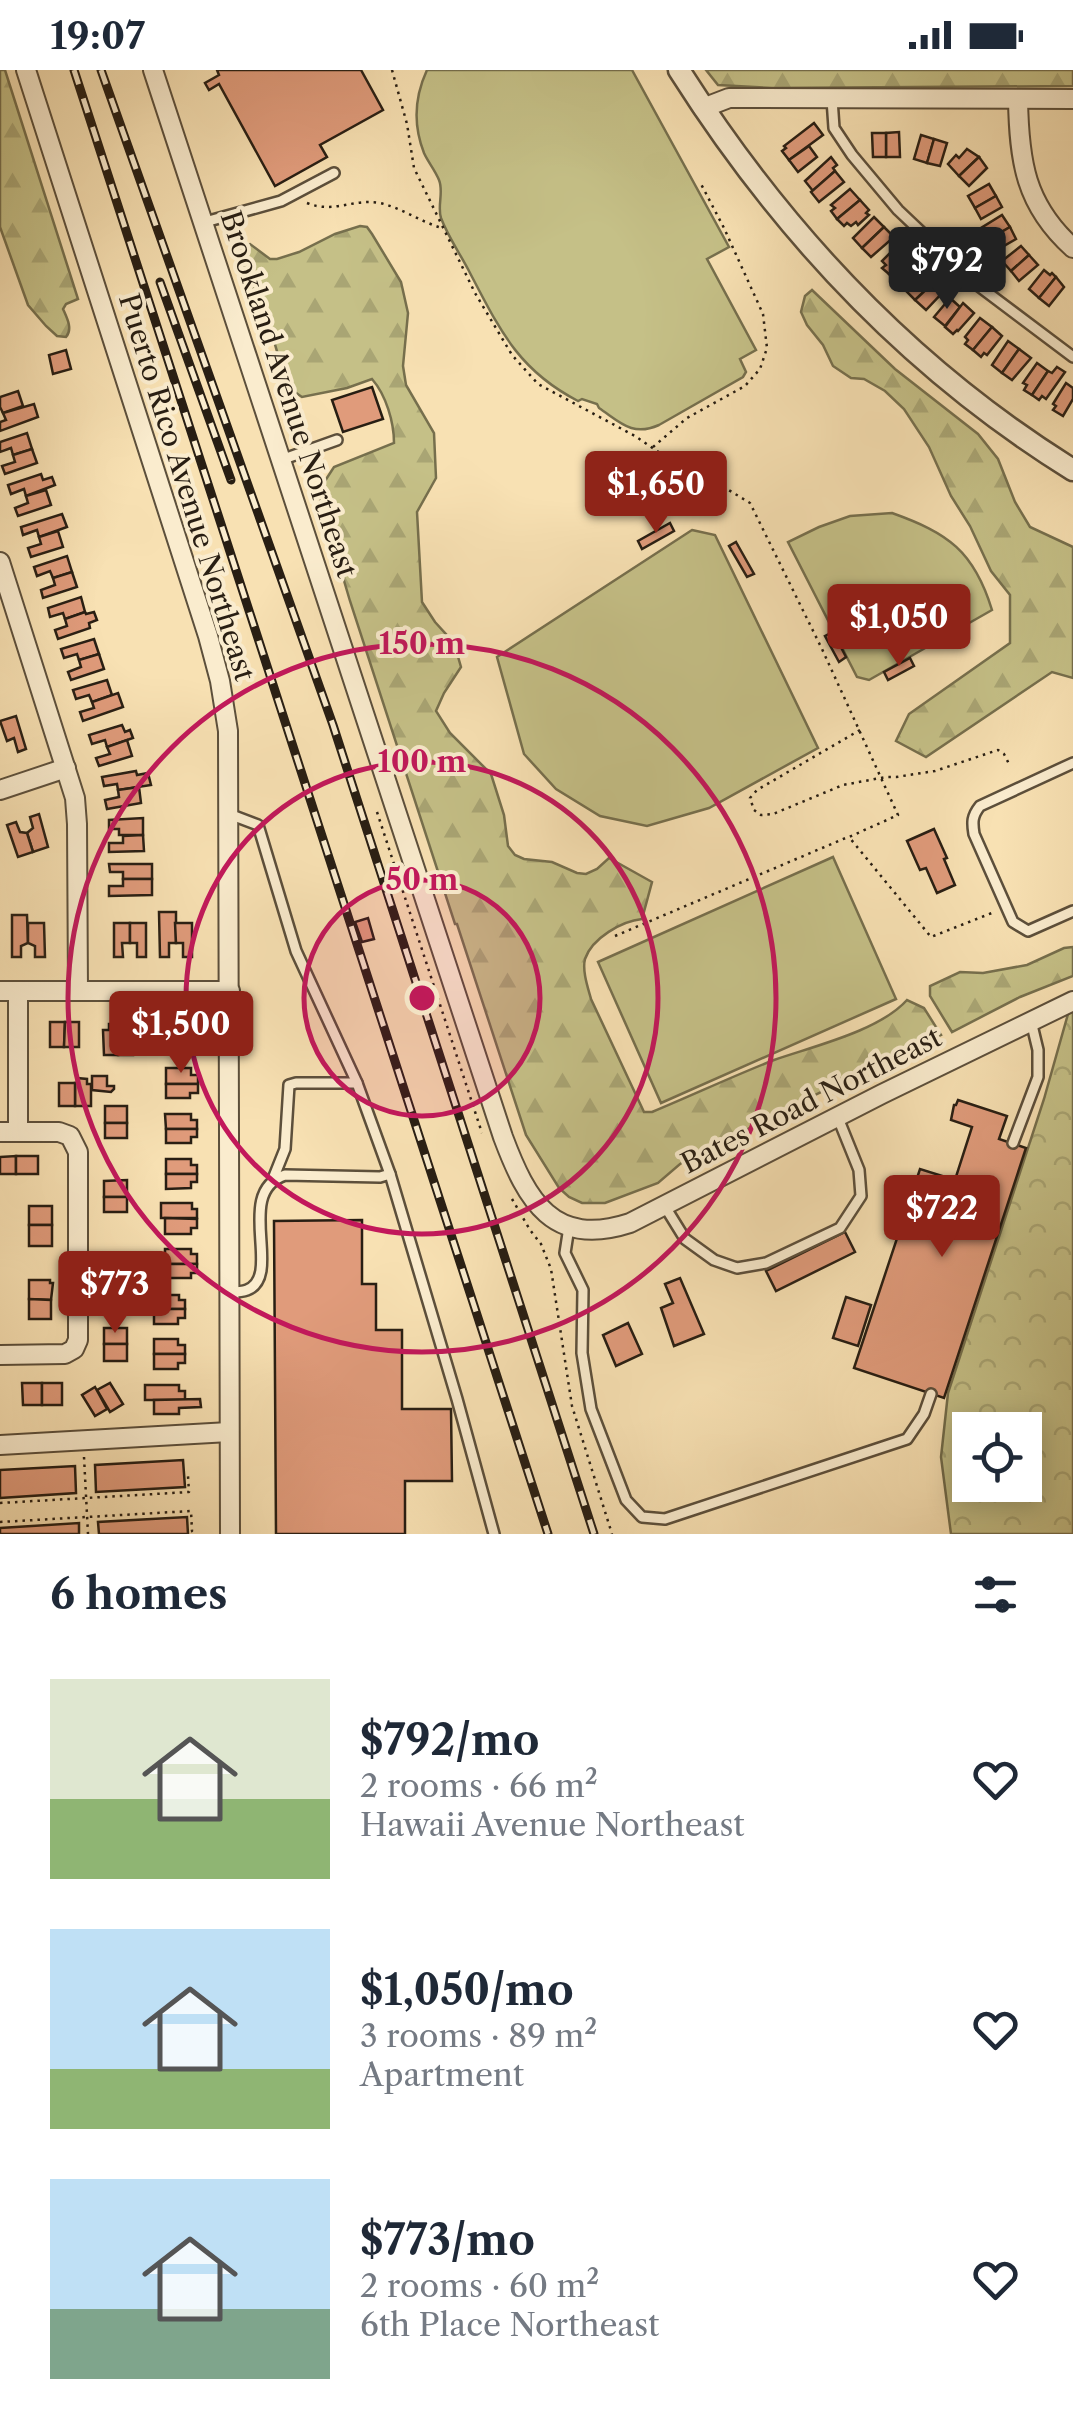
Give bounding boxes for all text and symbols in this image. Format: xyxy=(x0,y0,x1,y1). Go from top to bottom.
text: 19:07 xyxy=(50,12,145,59)
street label: Brookland Avenue Northeast xyxy=(214,206,364,582)
pin: $792 xyxy=(888,227,1006,312)
text: $792 xyxy=(911,240,983,279)
street label: Puerto Rico Avenue Northeast xyxy=(112,289,262,685)
pin: $1,650 xyxy=(575,451,737,536)
text: $1,650 xyxy=(607,464,705,503)
pin: $1,050 xyxy=(818,584,980,669)
text: $1,050 xyxy=(849,597,949,636)
text: 150 m xyxy=(379,625,465,662)
text: 100 m xyxy=(378,743,467,780)
text: 50 m xyxy=(385,861,459,898)
centre of rings xyxy=(404,980,440,1016)
pin: $1,500 xyxy=(100,991,262,1076)
text: $1,500 xyxy=(131,1004,231,1043)
street label: Bates Road Northeast xyxy=(675,1020,947,1180)
pin: $722 xyxy=(883,1175,1001,1260)
text: $722 xyxy=(906,1188,978,1227)
pin: $773 xyxy=(56,1251,174,1336)
text: $773 xyxy=(80,1264,150,1303)
map controls xyxy=(952,1412,1042,1502)
button: locate xyxy=(952,1412,1042,1502)
icon: filters xyxy=(968,1567,1023,1622)
text: 6 homes xyxy=(50,1568,228,1620)
text: $792/mo xyxy=(360,1714,540,1766)
icon: home xyxy=(130,1719,250,1839)
icon: heart xyxy=(968,1752,1023,1807)
text: 2 rooms · 66 m² xyxy=(360,1766,598,1805)
text: Hawaii Avenue Northeast xyxy=(360,1805,745,1844)
text: $1,050/mo xyxy=(360,1964,574,2016)
icon: home xyxy=(130,1969,250,2089)
icon: heart xyxy=(968,2002,1023,2057)
text: 3 rooms · 89 m² xyxy=(360,2016,597,2055)
text: Apartment xyxy=(360,2055,524,2094)
text: $773/mo xyxy=(360,2214,535,2266)
icon: home xyxy=(130,2219,250,2339)
icon: heart xyxy=(968,2252,1023,2307)
text: 2 rooms · 60 m² xyxy=(360,2266,599,2305)
text: 6th Place Northeast xyxy=(360,2305,659,2344)

